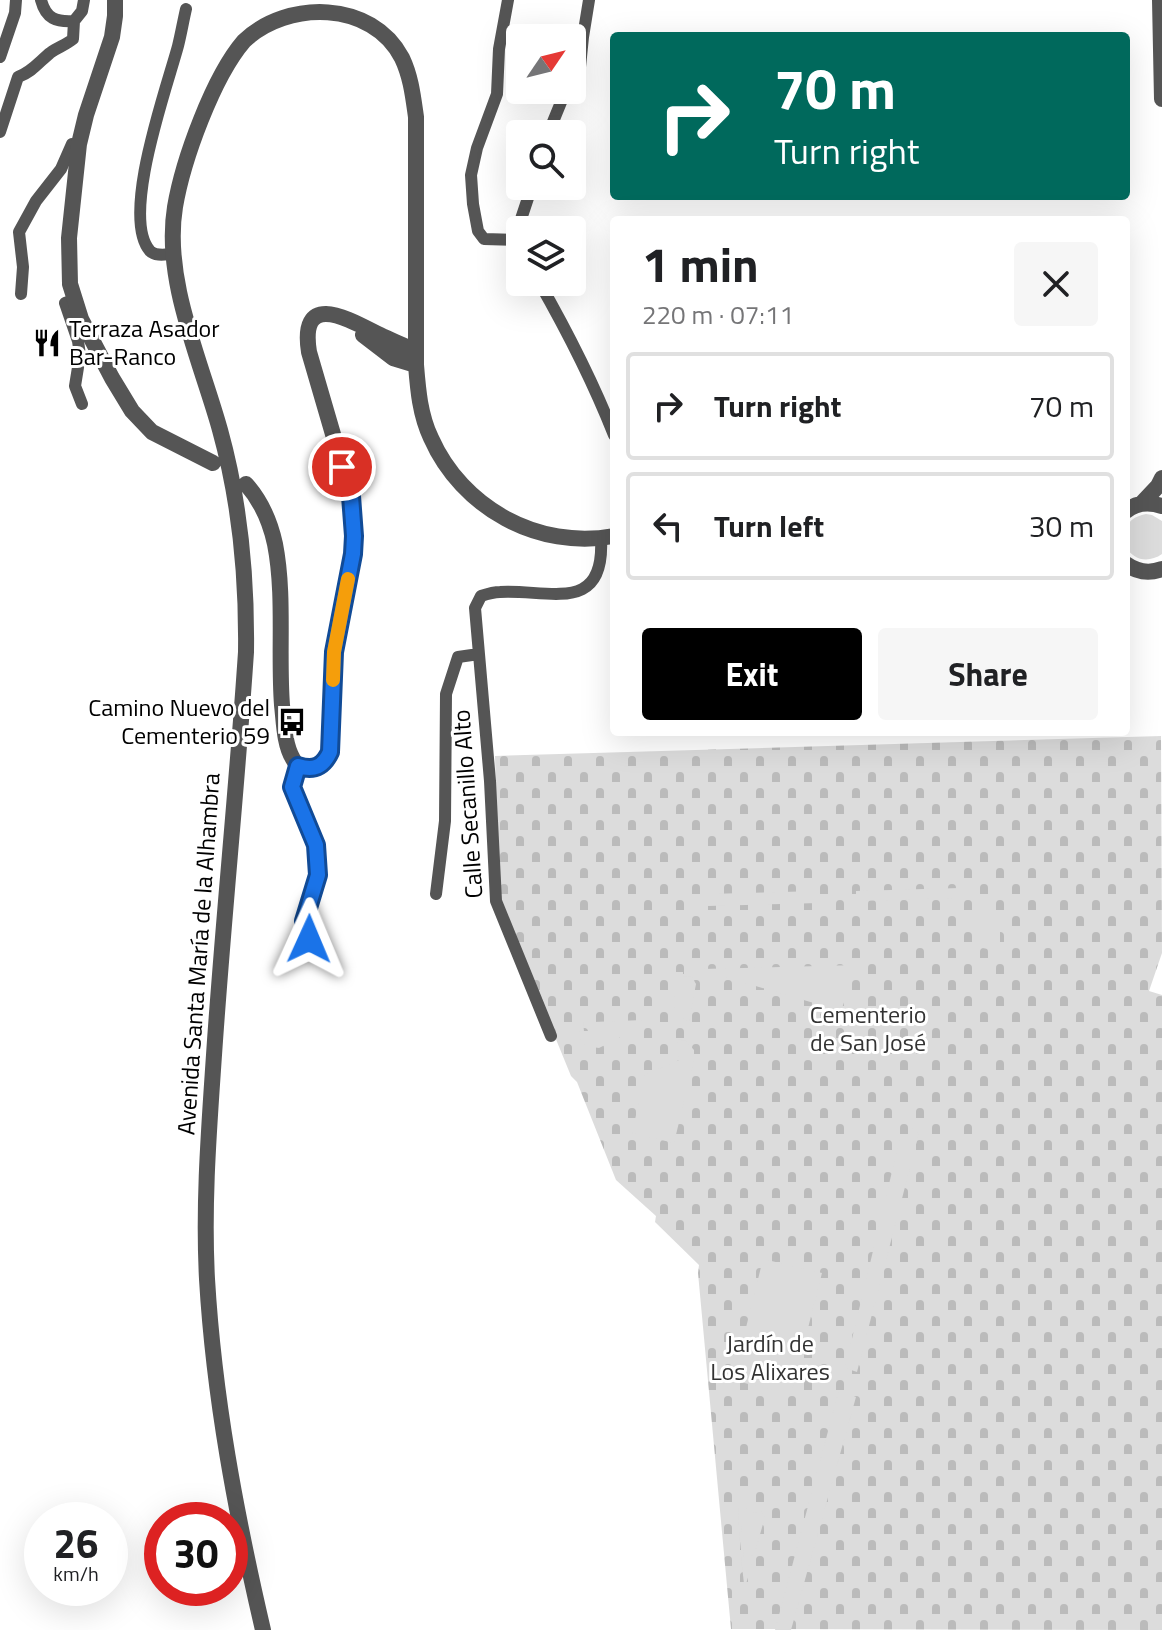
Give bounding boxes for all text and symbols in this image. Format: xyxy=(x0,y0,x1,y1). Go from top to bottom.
north arrow xyxy=(506,24,586,104)
map controls xyxy=(506,24,586,296)
text: 70 m xyxy=(774,46,896,131)
icon: right xyxy=(642,64,746,168)
button: search xyxy=(506,120,586,200)
text: Turn right xyxy=(774,123,919,178)
button: layers xyxy=(506,216,586,296)
text: 1 min xyxy=(642,228,759,301)
button: close xyxy=(1014,242,1098,326)
text: 220 m · 07:11 xyxy=(642,295,794,334)
place label: Terraza Asador Bar-Ranco xyxy=(69,310,220,374)
restaurant icon: Terraza Asador Bar-Ranco xyxy=(32,328,62,358)
text: Turn right xyxy=(714,383,842,429)
text: 70 m xyxy=(1029,383,1094,429)
icon: right xyxy=(646,384,690,428)
pin xyxy=(308,433,376,501)
icon: arrive xyxy=(320,445,364,489)
text: Turn left xyxy=(714,503,824,549)
text: 30 m xyxy=(1029,503,1094,549)
icon: left xyxy=(646,504,690,548)
button: Exit xyxy=(642,628,862,720)
button: Share xyxy=(878,628,1098,720)
place label: Camino Nuevo del Cementerio 59 xyxy=(88,689,270,753)
bus stop icon: Camino Nuevo del Cementerio 59 xyxy=(277,707,307,737)
street label: Calle Secanillo Alto xyxy=(442,708,492,900)
street label: Avenida Santa María de la Alhambra xyxy=(167,772,229,1136)
position arrow xyxy=(267,897,351,981)
park label: Cementerio de San José xyxy=(810,996,926,1060)
park label: Jardín de Los Alixares xyxy=(710,1325,830,1389)
speed limit sign: 30 xyxy=(144,1502,248,1606)
text: 26 xyxy=(54,1513,98,1574)
text: km/h xyxy=(53,1558,99,1589)

